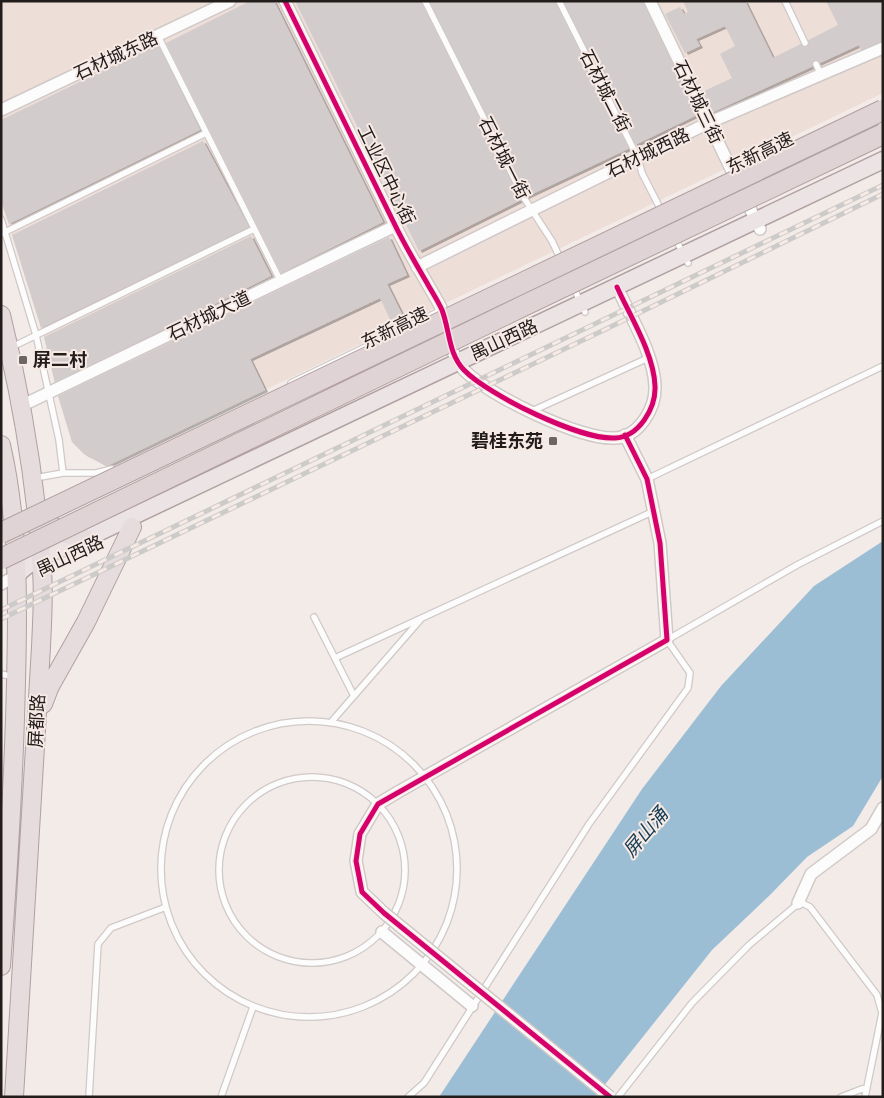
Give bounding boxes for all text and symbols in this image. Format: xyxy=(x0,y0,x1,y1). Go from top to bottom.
street label: 石材城东路 xyxy=(70,25,163,88)
street label: 石材城二街 xyxy=(572,45,637,137)
street label: 石材城三街 xyxy=(666,56,729,149)
street label: 石材城一街 xyxy=(471,112,536,204)
street label: 工业区中心街 xyxy=(350,121,421,230)
street label: 石材城西路 xyxy=(602,122,695,185)
street label: 东新高速 xyxy=(722,126,798,181)
street label: 石材城大道 xyxy=(163,285,256,348)
street label: 东新高速 xyxy=(357,301,433,356)
street label: 禺山西路 xyxy=(466,313,543,368)
place label: 屏二村 xyxy=(33,347,87,374)
marker: 屏二村 xyxy=(17,354,29,366)
place label: 碧桂东苑 xyxy=(471,428,543,455)
marker: 碧桂东苑 xyxy=(547,435,559,447)
street label: 禺山西路 xyxy=(32,529,109,584)
street label: 屏都路 xyxy=(23,693,52,749)
water label: 屏山涌 xyxy=(617,800,677,864)

